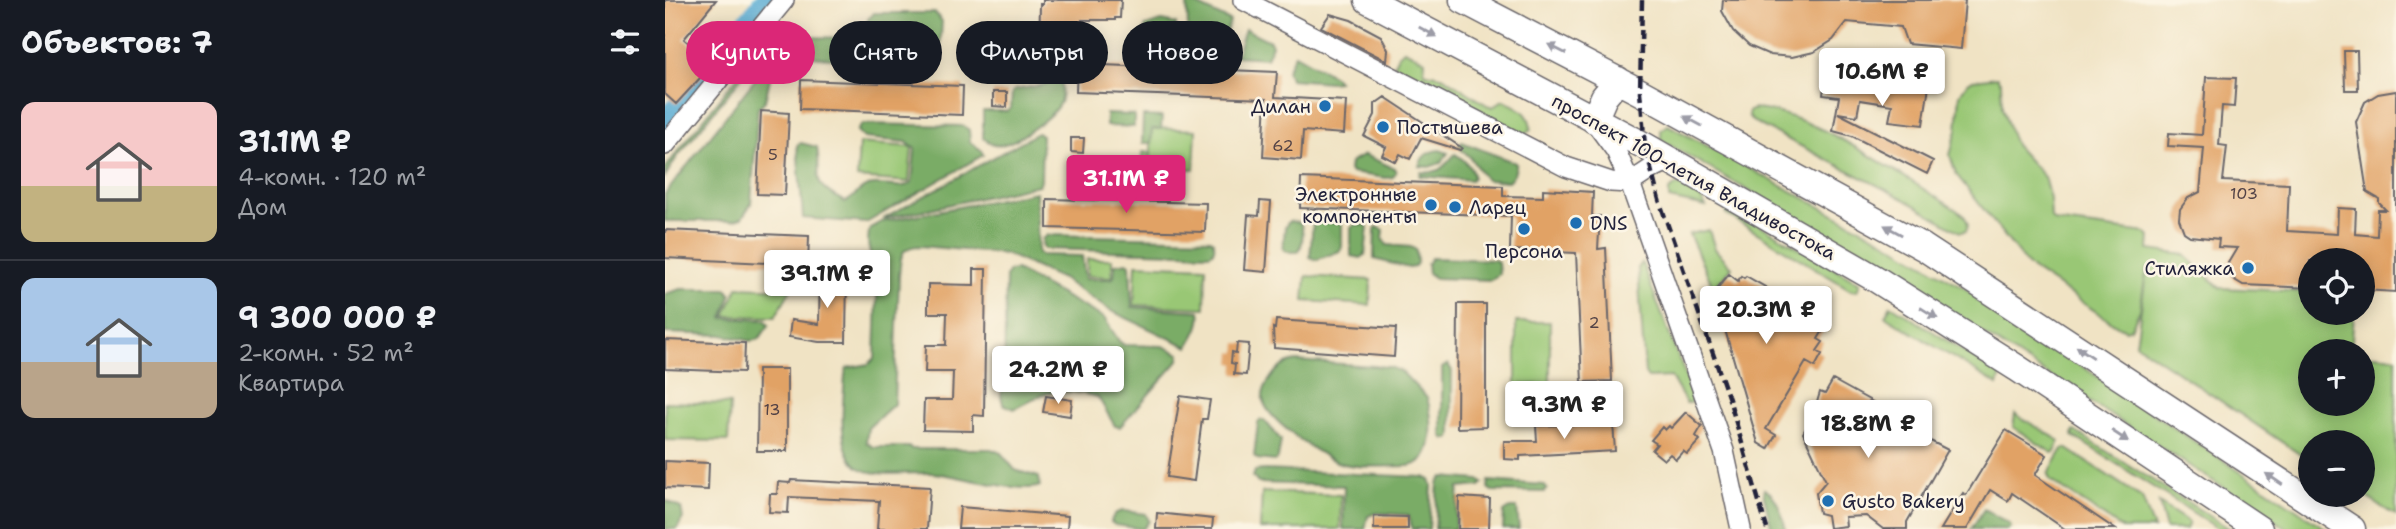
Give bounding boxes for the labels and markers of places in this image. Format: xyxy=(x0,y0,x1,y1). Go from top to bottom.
pin: 10.6M ₽ xyxy=(1817,48,1947,108)
place label: Дилан xyxy=(1251,94,1311,119)
marker: Дилан xyxy=(1317,98,1333,114)
place label: Постышева xyxy=(1397,115,1503,140)
marker: Постышева xyxy=(1375,119,1391,135)
pin: 31.1M ₽ xyxy=(1061,156,1191,215)
place label: Электронные компоненты xyxy=(1295,182,1417,229)
place label: Ларец xyxy=(1469,195,1527,220)
marker: Электронные компоненты xyxy=(1423,197,1439,213)
marker: Ларец xyxy=(1447,199,1463,215)
place label: DNS xyxy=(1590,211,1627,236)
marker: DNS xyxy=(1568,215,1584,231)
marker: Персона xyxy=(1516,221,1532,237)
place label: Персона xyxy=(1485,239,1563,264)
pin: 39.1M ₽ xyxy=(762,250,892,310)
place label: Стиляжка xyxy=(2144,256,2234,281)
marker: Стиляжка xyxy=(2240,260,2256,276)
pin: 20.3M ₽ xyxy=(1701,286,1831,346)
pin: 24.2M ₽ xyxy=(993,346,1123,406)
pin: 9.3M ₽ xyxy=(1507,382,1621,441)
pin: 18.8M ₽ xyxy=(1803,400,1933,460)
place label: Gusto Bakery xyxy=(1842,489,1965,514)
marker: Gusto Bakery xyxy=(1820,493,1836,509)

